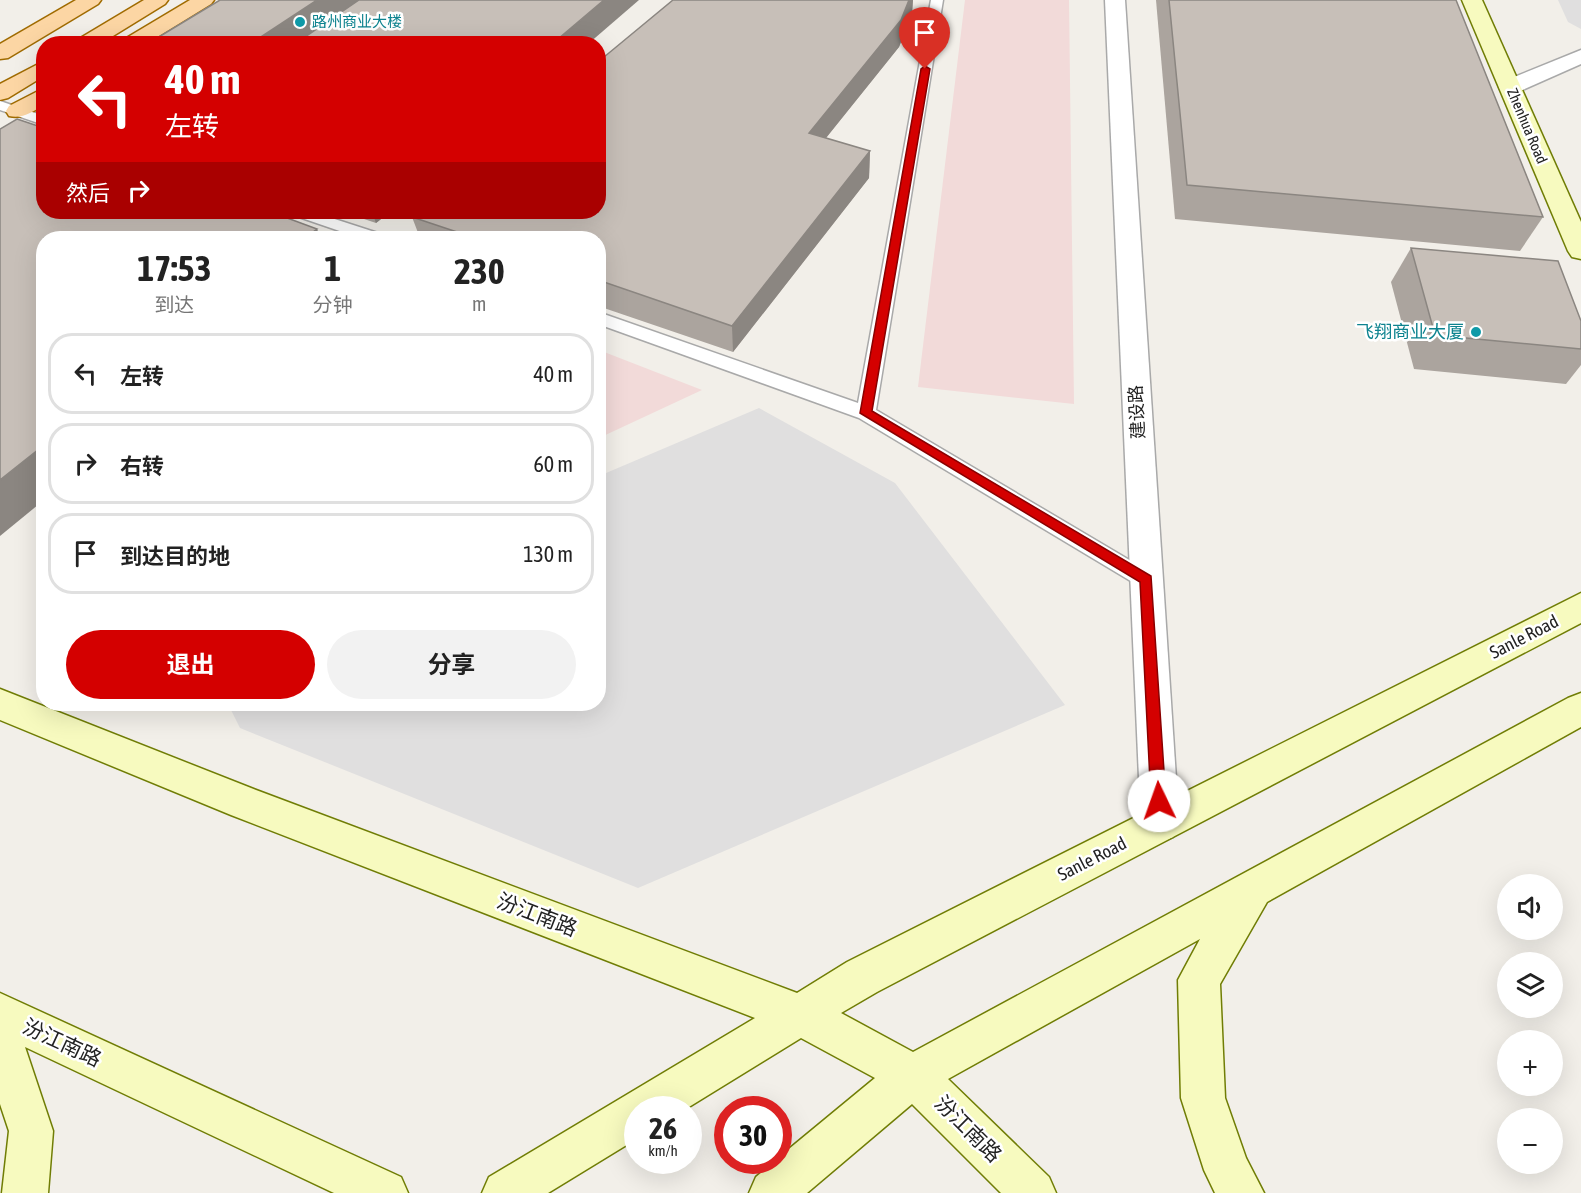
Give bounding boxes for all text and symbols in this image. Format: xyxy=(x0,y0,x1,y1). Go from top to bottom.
pin xyxy=(899,7,950,69)
place label: 路州商业大楼 xyxy=(312,13,402,30)
marker: 路州商业大楼 xyxy=(293,15,307,29)
icon: arrive xyxy=(908,16,941,49)
text: 40 m xyxy=(165,55,240,103)
icon: left xyxy=(66,60,144,138)
street label: Zhenhua Road xyxy=(1504,86,1551,166)
text: 左转 xyxy=(165,111,219,142)
icon: right xyxy=(122,174,155,207)
text: 然后 xyxy=(66,180,110,206)
text: 17:53 xyxy=(137,247,211,289)
text: 1 xyxy=(324,247,341,289)
text: 230 xyxy=(454,250,505,292)
text: m xyxy=(472,292,487,315)
text: 到达 xyxy=(154,293,194,316)
text: 分钟 xyxy=(313,293,353,316)
place label: 飞翔商业大厦 xyxy=(1356,321,1464,342)
marker: 飞翔商业大厦 xyxy=(1469,325,1483,339)
icon: left xyxy=(69,357,102,390)
text: 40 m xyxy=(533,361,573,387)
text: 左转 xyxy=(120,363,164,389)
street label: 建设路 xyxy=(1125,385,1148,440)
icon: right xyxy=(69,447,102,480)
text: 60 m xyxy=(533,451,573,477)
text: 右转 xyxy=(120,453,164,479)
icon: arrive xyxy=(69,537,102,570)
text: 130 m xyxy=(523,541,573,567)
text: 到达目的地 xyxy=(120,543,230,569)
street label: Sanle Road xyxy=(1486,610,1562,663)
button: 退出 xyxy=(66,630,315,699)
button: 分享 xyxy=(327,630,576,699)
position arrow xyxy=(1127,769,1191,833)
street label: Sanle Road xyxy=(1054,832,1130,885)
map controls xyxy=(1497,874,1563,1174)
button: sound xyxy=(1497,874,1563,940)
street label: 汾江南路 xyxy=(494,888,581,940)
button: layers xyxy=(1497,952,1563,1018)
street label: 汾江南路 xyxy=(19,1013,106,1071)
button: + xyxy=(1497,1030,1563,1096)
street label: 汾江南路 xyxy=(931,1090,1007,1166)
speed limit sign: 30 xyxy=(714,1096,792,1174)
button: − xyxy=(1497,1108,1563,1174)
text: 26 xyxy=(649,1111,677,1145)
text: km/h xyxy=(648,1142,678,1159)

